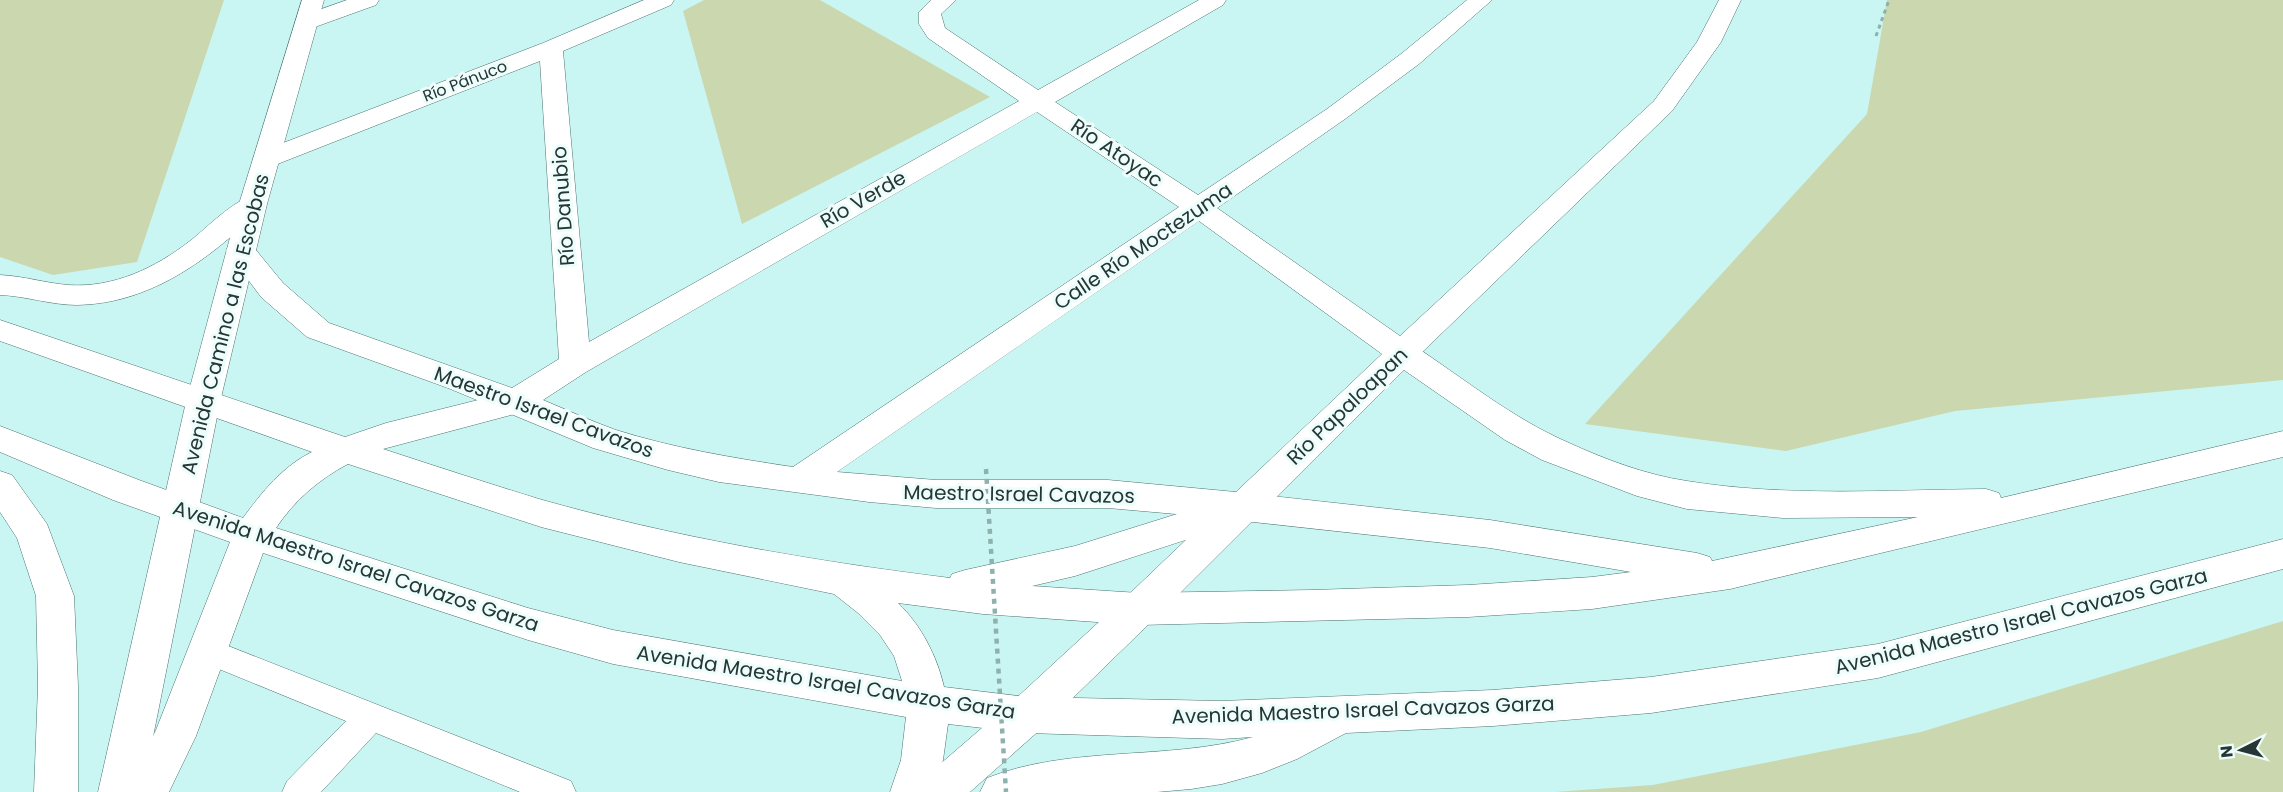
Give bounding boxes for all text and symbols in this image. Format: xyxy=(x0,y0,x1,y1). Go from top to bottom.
street label: Río Pánuco xyxy=(419,54,511,108)
street label: Río Atoyac xyxy=(1065,112,1169,194)
street label: Río Danubio xyxy=(545,145,581,267)
street label: Río Verde xyxy=(815,163,911,235)
street label: Avenida Camino a las Escobas xyxy=(174,171,276,477)
street label: Calle Río Moctezuma xyxy=(1048,176,1238,316)
street label: Río Papaloapan xyxy=(1280,341,1414,471)
street label: Maestro Israel Cavazos xyxy=(430,359,658,465)
street label: Maestro Israel Cavazos xyxy=(903,478,1135,510)
street label: Avenida Maestro Israel Cavazos Garza xyxy=(169,493,543,639)
street label: Avenida Maestro Israel Cavazos Garza xyxy=(1832,561,2210,681)
street label: Avenida Maestro Israel Cavazos Garza xyxy=(635,638,1017,726)
street label: Avenida Maestro Israel Cavazos Garza xyxy=(1171,689,1555,731)
north arrow xyxy=(2211,720,2271,780)
text: N xyxy=(2215,744,2239,759)

